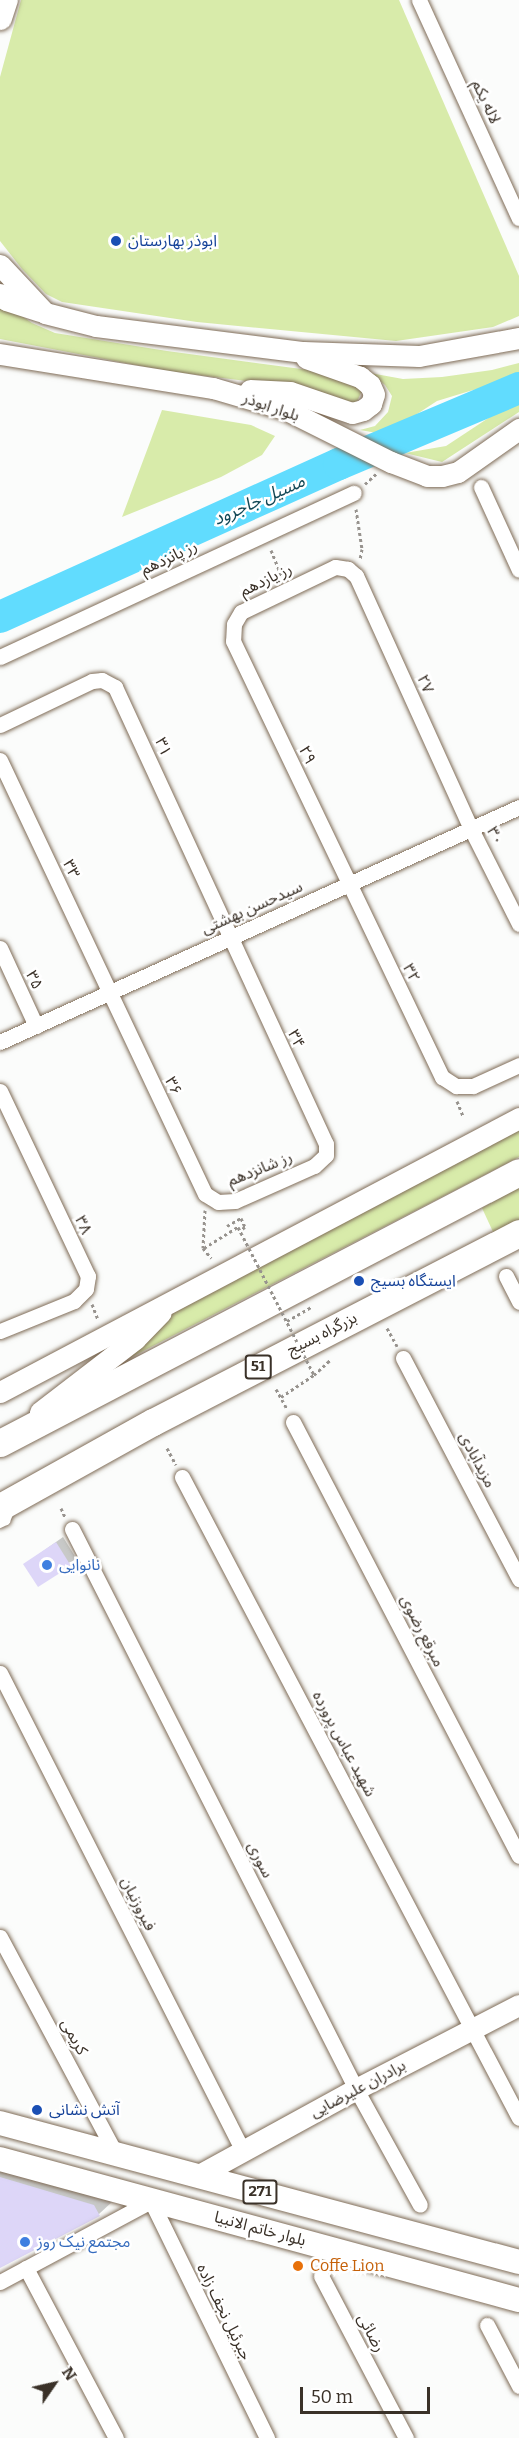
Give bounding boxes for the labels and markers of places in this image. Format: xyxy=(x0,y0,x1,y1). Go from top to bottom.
place label: ابوذر بهارستان xyxy=(128,231,217,251)
marker: ابوذر بهارستان xyxy=(109,234,123,248)
place label: ایستگاه بسیج xyxy=(371,1271,456,1291)
marker: ایستگاه بسیج xyxy=(352,1274,366,1288)
place label: نانوایی xyxy=(59,1555,100,1575)
marker: نانوایی xyxy=(40,1558,54,1572)
place label: آتش نشانی xyxy=(49,2100,120,2120)
marker: آتش نشانی xyxy=(30,2103,44,2117)
place label: مجتمع نیک‌ روز xyxy=(37,2232,130,2252)
marker: مجتمع نیک‌ روز xyxy=(18,2235,32,2249)
place label: Coffe Lion xyxy=(310,2256,384,2276)
marker: Coffe Lion xyxy=(291,2259,305,2273)

